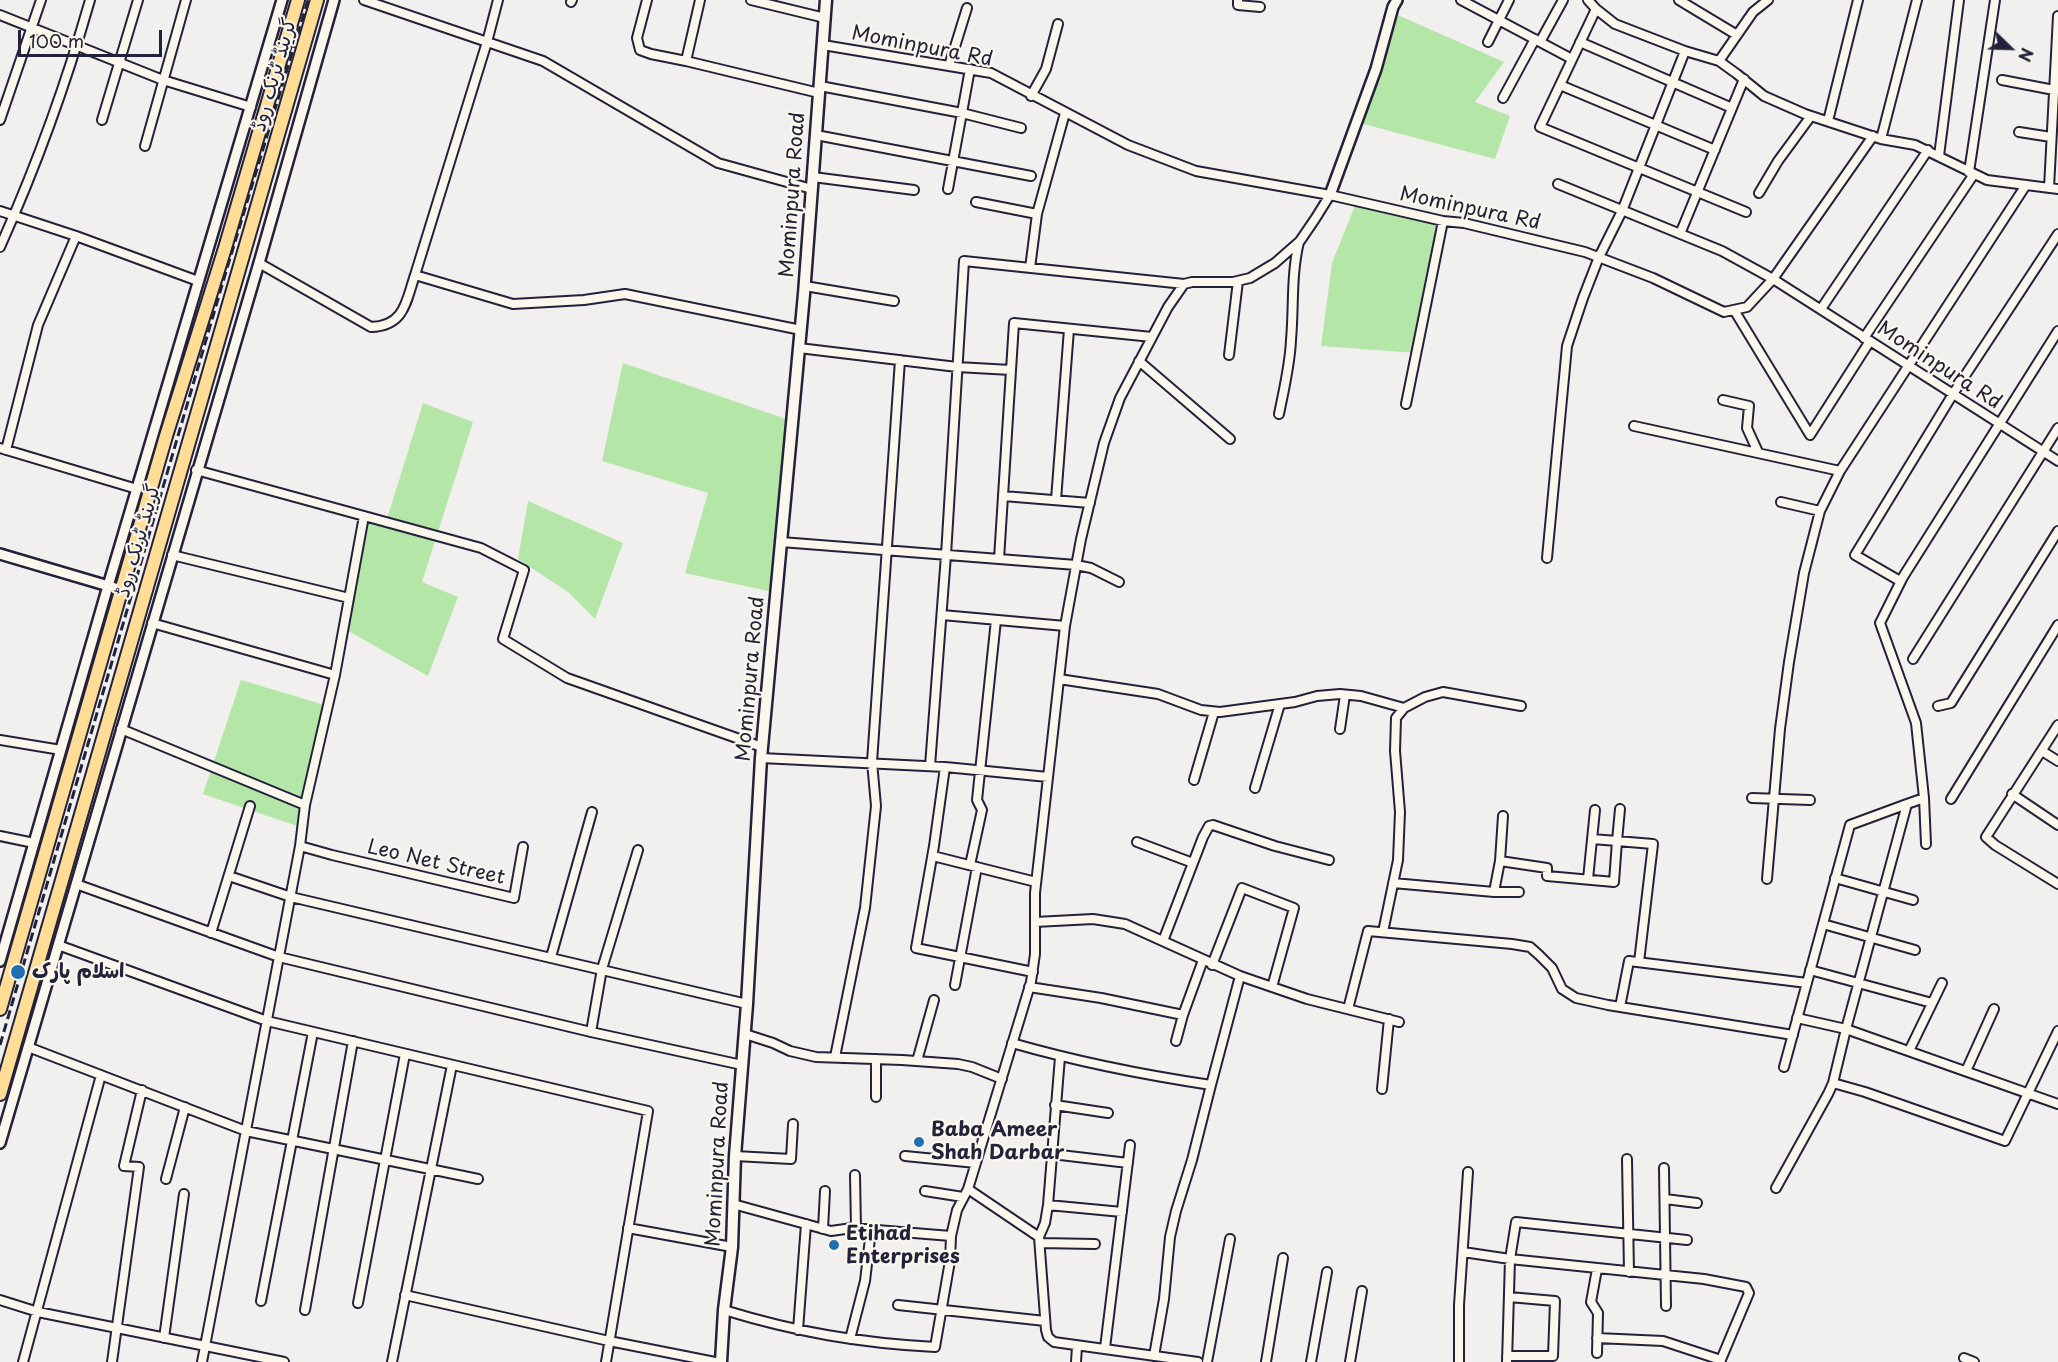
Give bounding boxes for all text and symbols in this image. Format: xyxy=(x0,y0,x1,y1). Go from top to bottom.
street label: گرینڈ ٹرنک روڈ xyxy=(247,15,303,135)
scale bar xyxy=(21,18,165,56)
north arrow xyxy=(1980,18,2040,78)
street label: Mominpura Rd xyxy=(849,22,995,72)
text: 100 m xyxy=(29,27,84,54)
text: N xyxy=(2013,45,2040,66)
street label: Mominpura Road xyxy=(775,111,811,279)
street label: Mominpura Rd xyxy=(1397,182,1543,236)
street label: Mominpura Rd xyxy=(1872,317,2006,415)
street label: گرینڈ ٹرنک روڈ xyxy=(111,481,167,601)
street label: Mominpura Road xyxy=(732,595,770,763)
street label: Leo Net Street xyxy=(365,836,507,890)
place label: اسلام پارک xyxy=(32,960,124,984)
marker: اسلام پارک xyxy=(9,963,27,981)
street label: Mominpura Road xyxy=(702,1081,734,1247)
place label: Baba Ameer Shah Darbar xyxy=(931,1118,1064,1165)
marker: Baba Ameer Shah Darbar xyxy=(912,1135,926,1149)
place label: Etihad Enterprises xyxy=(846,1222,960,1269)
marker: Etihad Enterprises xyxy=(827,1238,841,1252)

